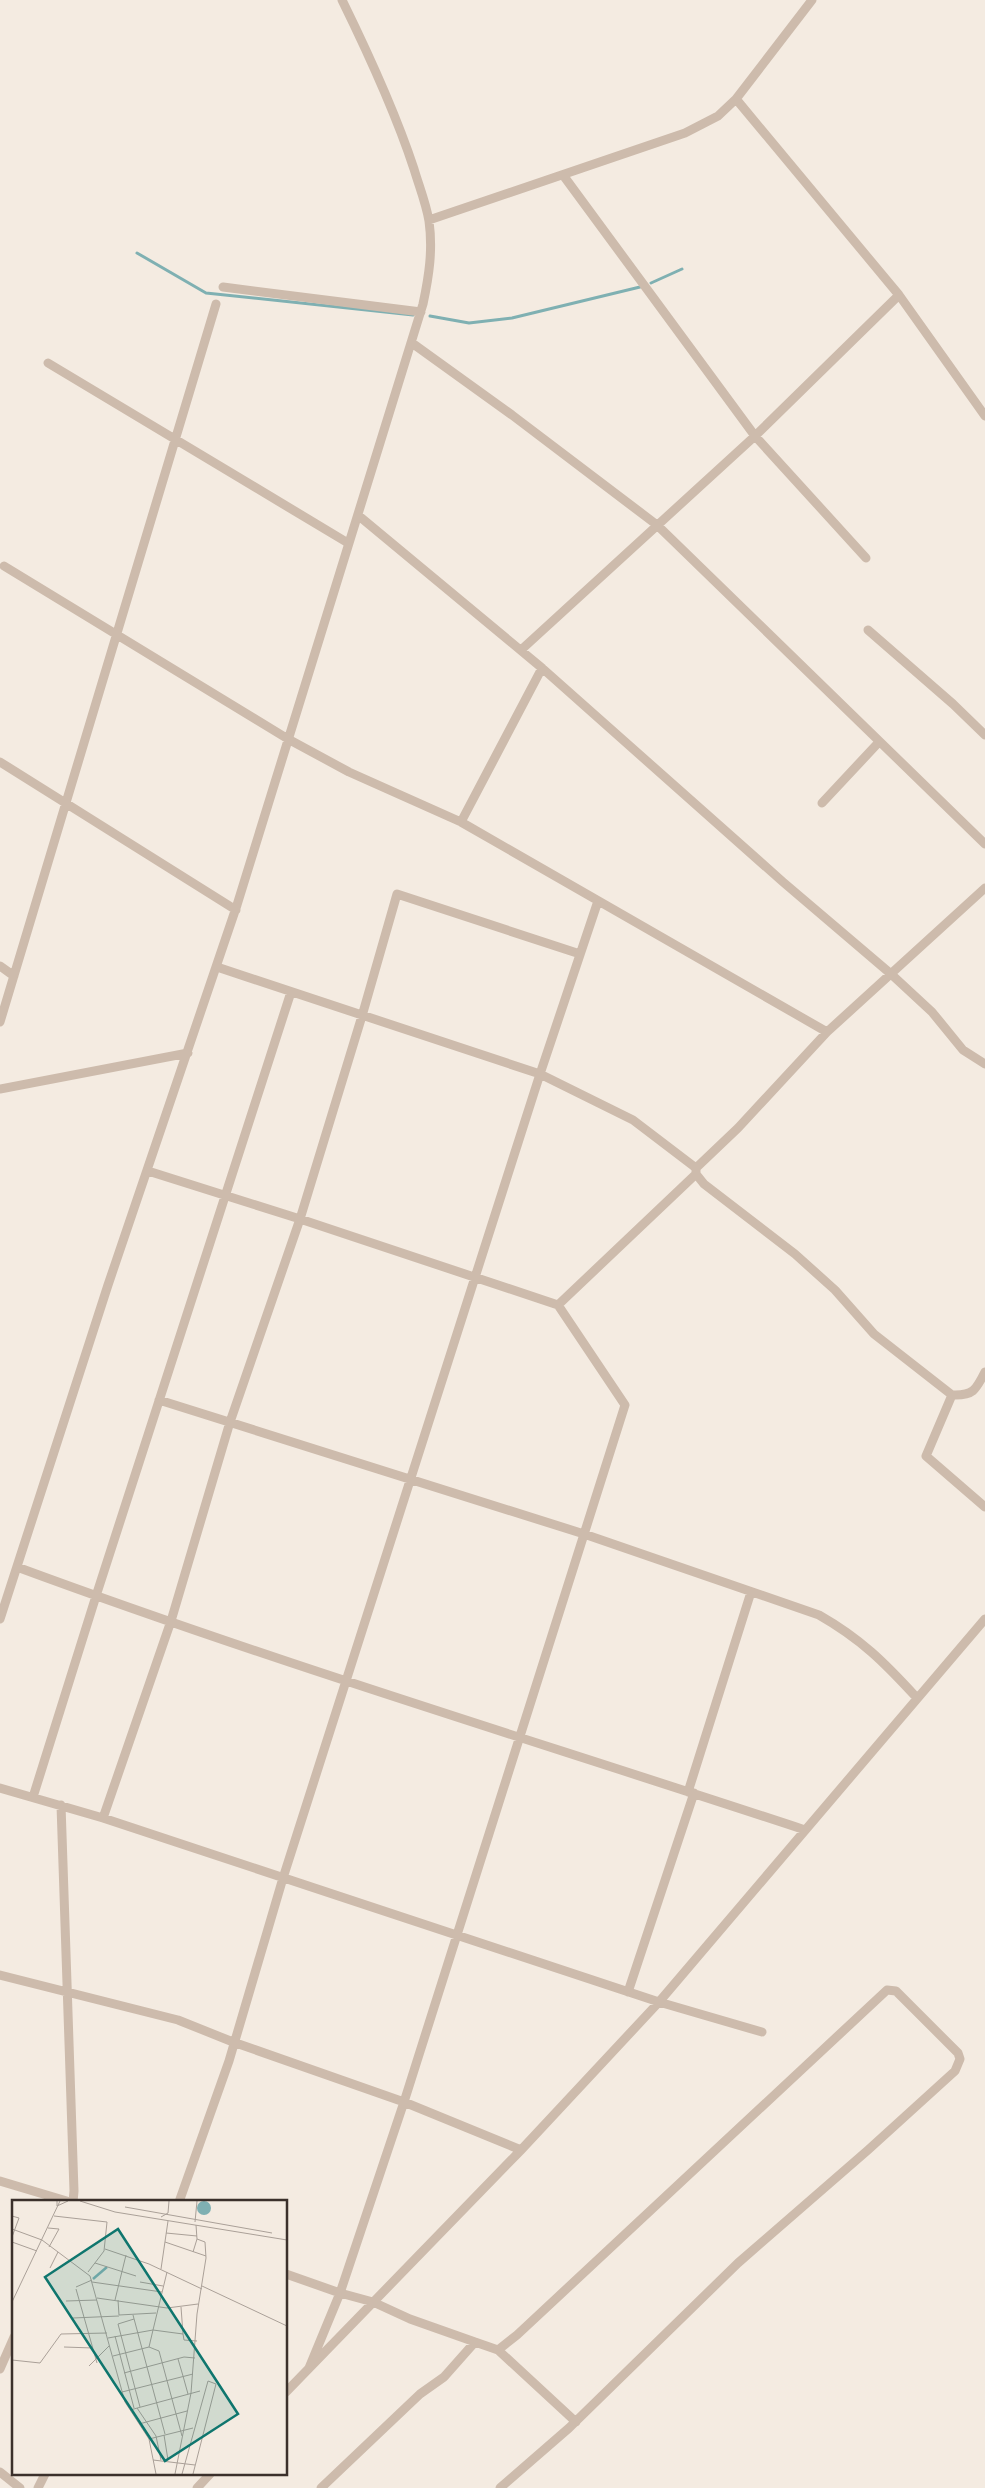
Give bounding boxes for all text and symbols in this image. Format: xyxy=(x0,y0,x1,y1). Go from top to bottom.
inset map xyxy=(12,2200,288,2476)

